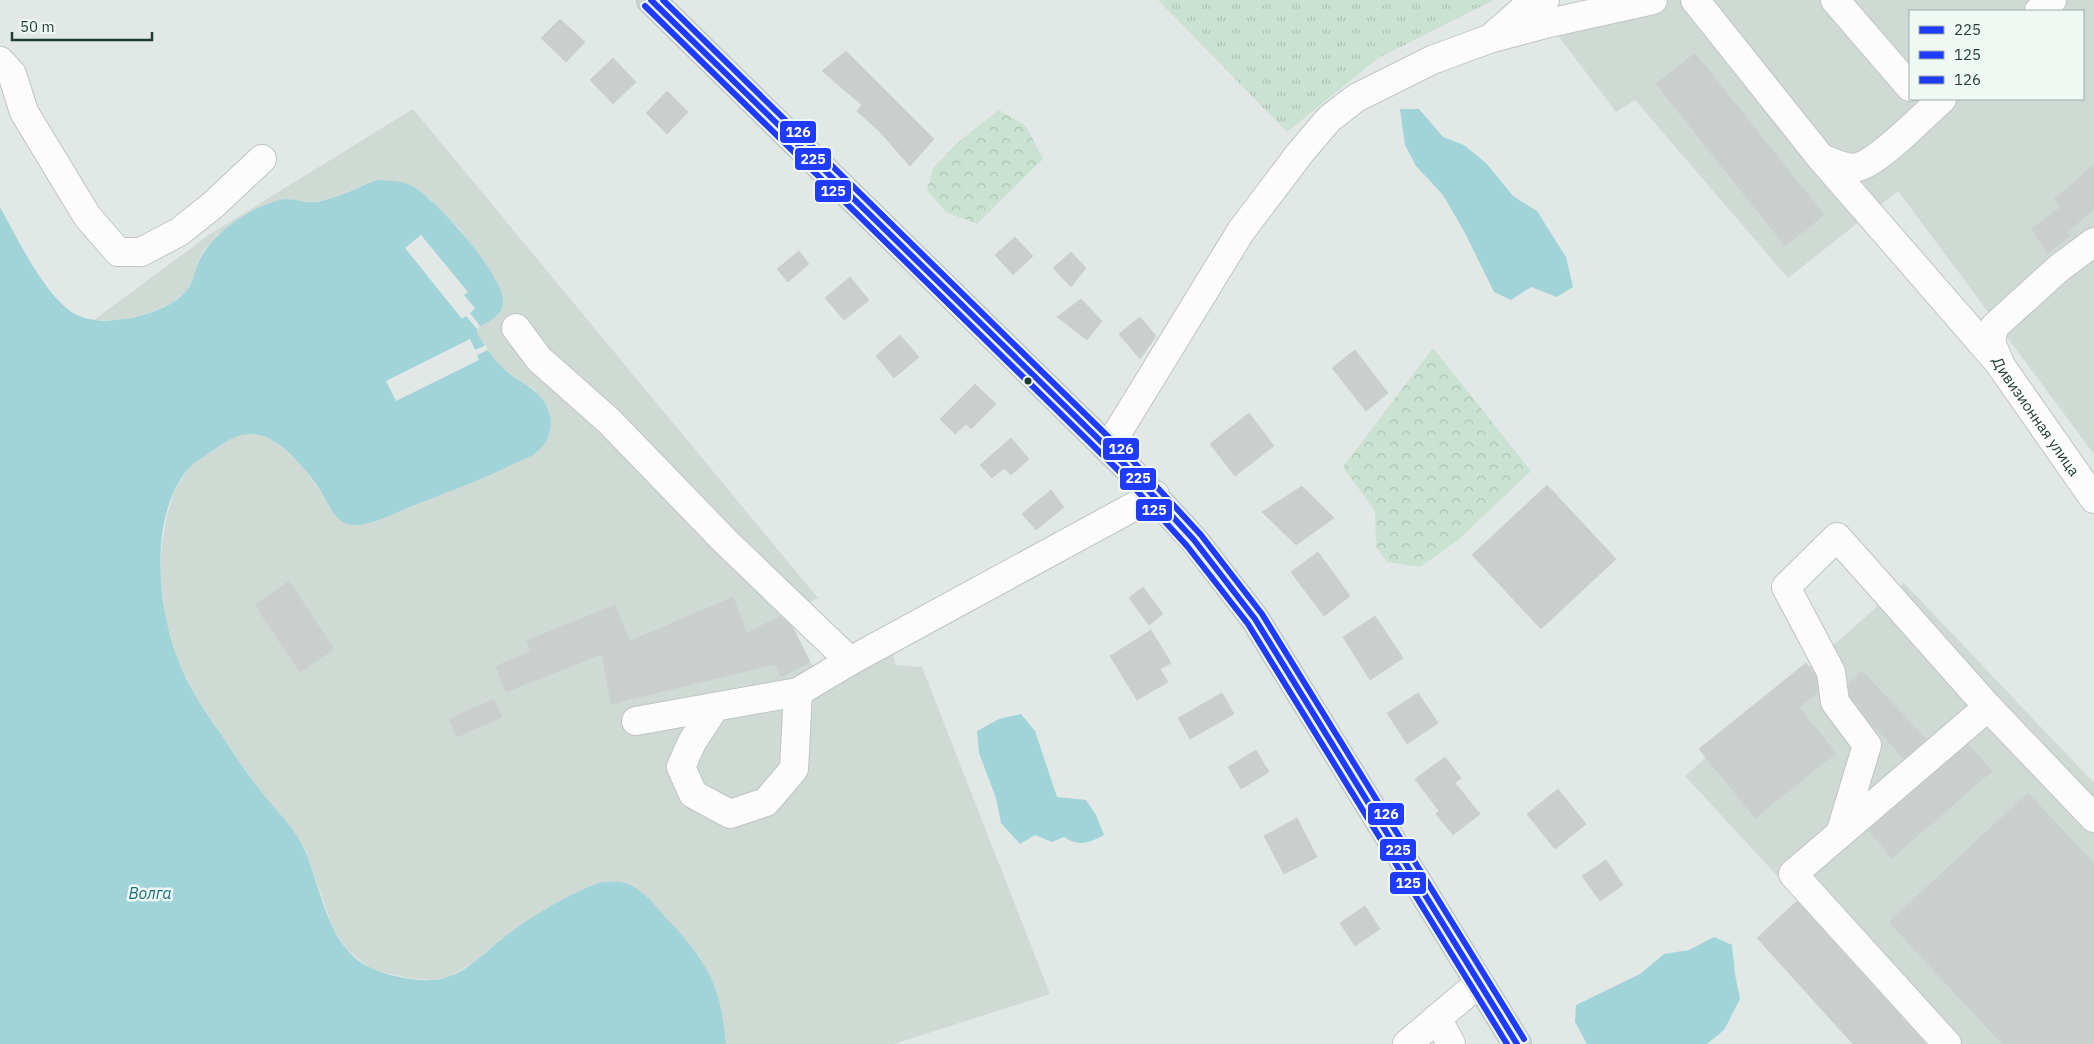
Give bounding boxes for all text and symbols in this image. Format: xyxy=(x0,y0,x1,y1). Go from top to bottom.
scale bar xyxy=(12,10,152,42)
legend xyxy=(1909,10,2084,100)
text: 50 m xyxy=(20,17,55,36)
text: 225 xyxy=(1954,20,1981,39)
text: 125 xyxy=(1954,45,1981,64)
text: 126 xyxy=(1954,70,1981,89)
line badge: 126 xyxy=(779,120,817,144)
text: 126 xyxy=(785,123,811,141)
line badge: 225 xyxy=(794,147,832,171)
text: 225 xyxy=(800,150,826,168)
line badge: 125 xyxy=(814,179,852,203)
text: 125 xyxy=(820,182,846,200)
street label: Дивизионная улица xyxy=(1989,354,2084,479)
unlabelled marker xyxy=(1023,376,1033,386)
line badge: 126 xyxy=(1102,437,1140,461)
text: 126 xyxy=(1108,440,1134,458)
line badge: 225 xyxy=(1119,467,1157,491)
text: 225 xyxy=(1125,469,1151,487)
line badge: 125 xyxy=(1135,498,1173,522)
text: 125 xyxy=(1141,501,1167,519)
line badge: 126 xyxy=(1367,802,1405,826)
text: 126 xyxy=(1373,805,1399,823)
line badge: 225 xyxy=(1379,838,1417,862)
text: 225 xyxy=(1385,841,1411,859)
line badge: 125 xyxy=(1389,871,1427,895)
text: 125 xyxy=(1395,874,1421,892)
water label: Волга xyxy=(128,883,172,903)

